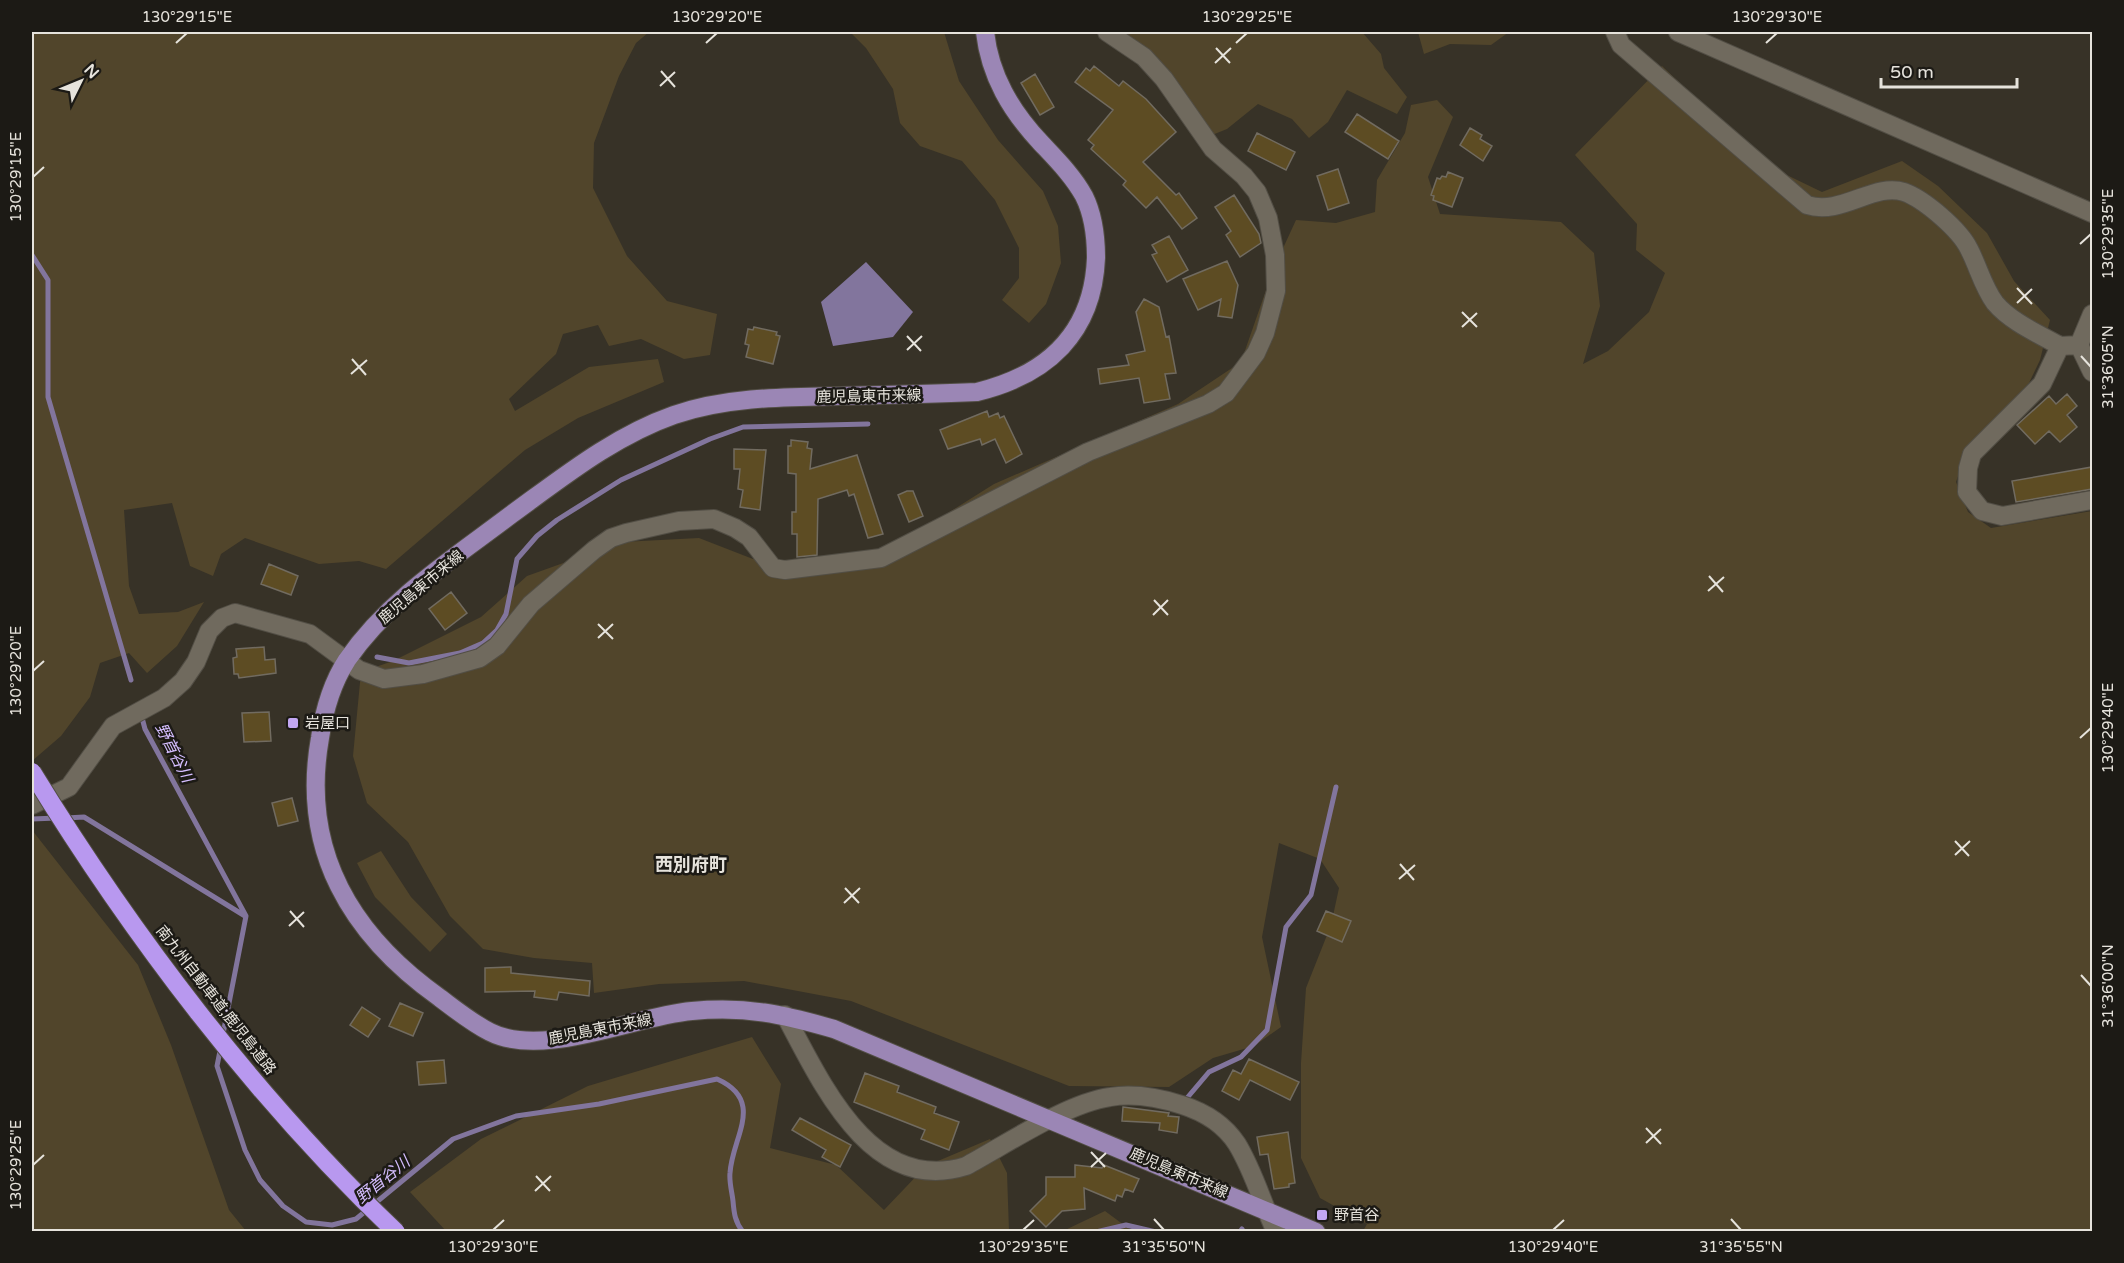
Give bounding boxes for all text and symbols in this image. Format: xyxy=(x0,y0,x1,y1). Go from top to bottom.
text: 130°29'15"E xyxy=(142,8,232,26)
text: 130°29'20"E xyxy=(672,8,762,26)
text: 130°29'25"E xyxy=(1202,8,1292,26)
text: 130°29'30"E xyxy=(1732,8,1822,26)
north arrow xyxy=(51,51,111,111)
scale bar xyxy=(1881,51,2018,89)
text: N xyxy=(80,60,103,83)
text: 50 m xyxy=(1890,61,1934,83)
text: 130°29'15"E xyxy=(7,132,25,222)
text: 130°29'35"E xyxy=(2099,189,2117,279)
text: 31°36'05"N xyxy=(2099,325,2117,409)
street label: 鹿児島東市来線 xyxy=(816,386,922,406)
street label: 鹿児島東市来線 xyxy=(375,546,467,628)
text: 130°29'20"E xyxy=(7,626,25,716)
text: 130°29'40"E xyxy=(2099,683,2117,773)
place label: 岩屋口 xyxy=(305,714,350,732)
marker: 岩屋口 xyxy=(286,716,300,730)
water label: 野首谷川 xyxy=(151,720,198,788)
district label: 西別府町 xyxy=(655,854,727,876)
street label: 南九州自動車道;鹿児島道路 xyxy=(152,922,280,1078)
text: 31°36'00"N xyxy=(2099,944,2117,1028)
street label: 鹿児島東市来線 xyxy=(547,1010,653,1048)
text: 130°29'25"E xyxy=(7,1120,25,1210)
street label: 鹿児島東市来線 xyxy=(1127,1144,1231,1202)
water label: 野首谷川 xyxy=(352,1151,416,1208)
place label: 野首谷 xyxy=(1334,1206,1379,1224)
marker: 野首谷 xyxy=(1315,1208,1329,1222)
text: 130°29'30"E xyxy=(448,1238,538,1256)
text: 130°29'35"E xyxy=(978,1238,1068,1256)
text: 31°35'50"N xyxy=(1122,1238,1206,1256)
text: 130°29'40"E xyxy=(1508,1238,1598,1256)
text: 31°35'55"N xyxy=(1699,1238,1783,1256)

